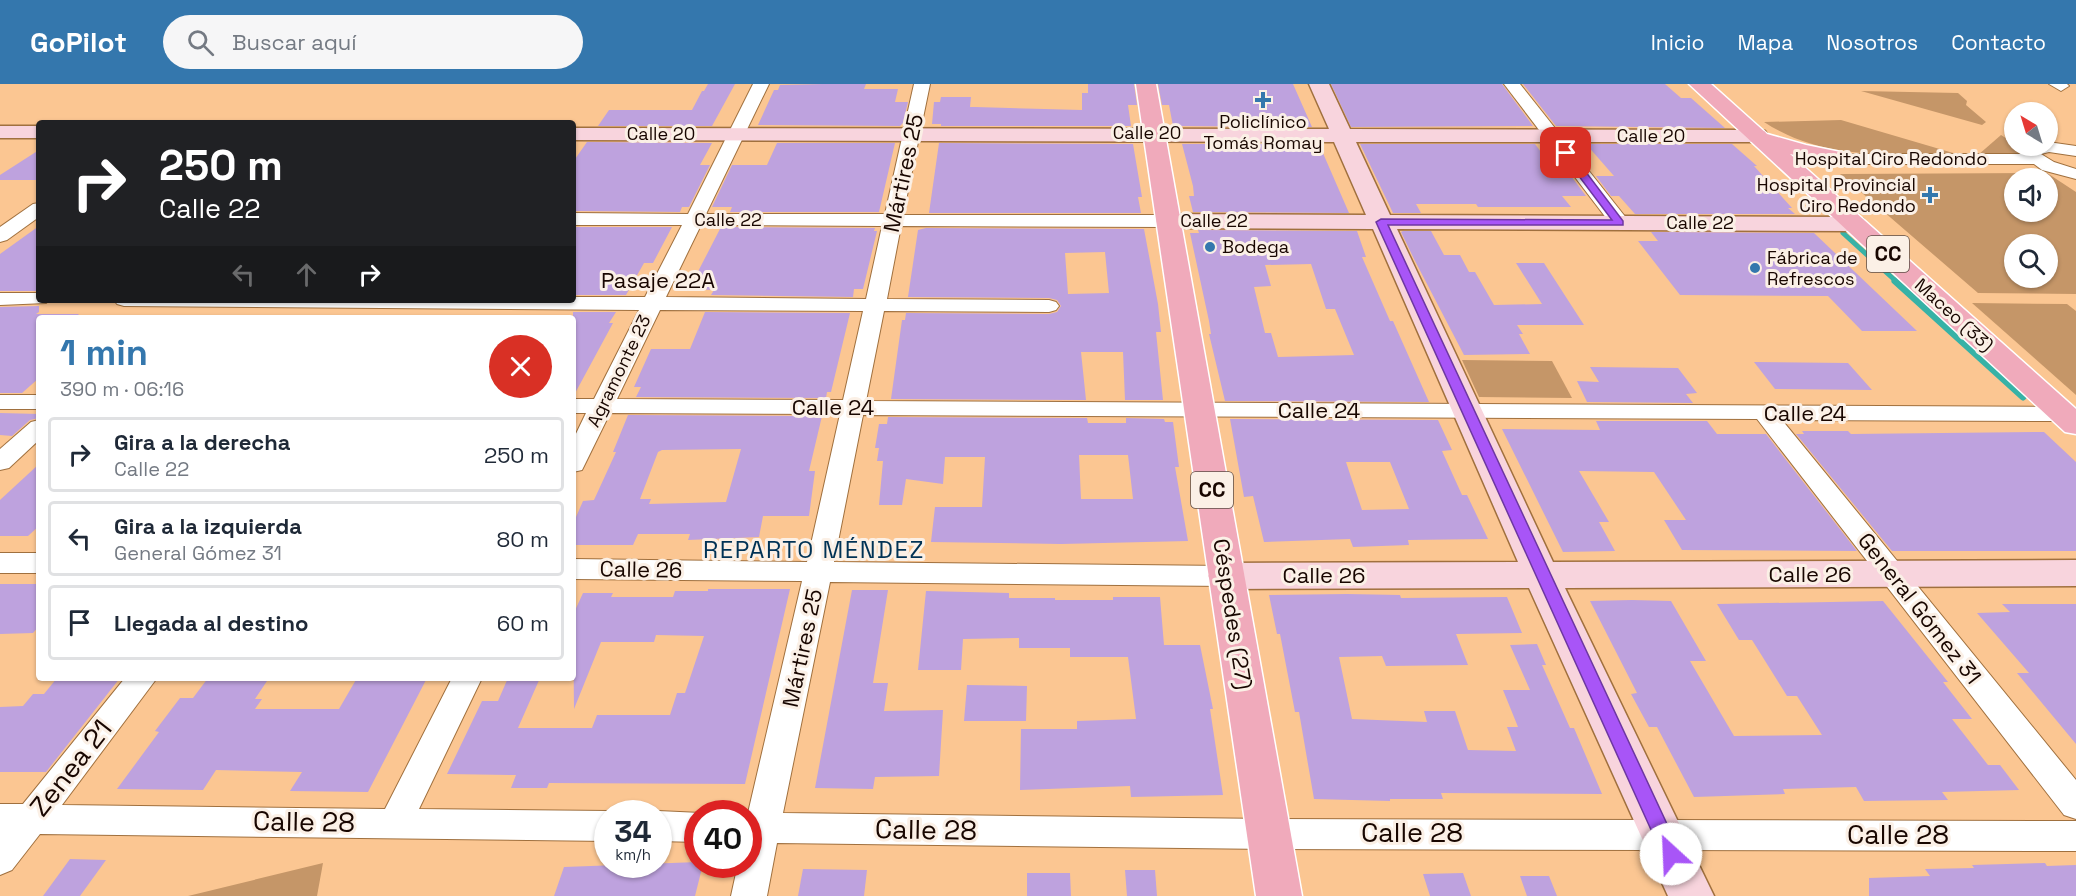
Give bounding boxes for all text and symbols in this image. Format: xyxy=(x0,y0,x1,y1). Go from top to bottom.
search box xyxy=(163,15,583,69)
text: GoPilot xyxy=(30,24,127,60)
icon: search xyxy=(184,26,217,59)
text: Buscar aquí xyxy=(232,28,357,56)
text: Inicio xyxy=(1651,29,1705,56)
text: Mapa xyxy=(1738,29,1793,56)
text: Nosotros xyxy=(1826,29,1918,56)
text: Contacto xyxy=(1951,29,2046,56)
marker: Policlínico Tomás Romay xyxy=(1254,91,1272,109)
north arrow xyxy=(2004,102,2058,156)
map controls xyxy=(2004,102,2058,288)
place label: Policlínico Tomás Romay xyxy=(1204,110,1322,154)
street label: Mártires 25 xyxy=(877,111,929,235)
street label: Calle 20 xyxy=(1113,121,1181,144)
street label: Calle 20 xyxy=(627,122,695,145)
street label: Calle 20 xyxy=(1617,124,1685,147)
pin xyxy=(1540,127,1591,178)
icon: arrive xyxy=(1549,136,1582,169)
text: 250 m xyxy=(159,139,283,192)
icon: right xyxy=(60,144,138,222)
street label: Hospital Ciro Redondo xyxy=(1795,147,1987,170)
button: sound xyxy=(2004,168,2058,222)
place label: Hospital Provincial Ciro Redondo xyxy=(1757,173,1916,217)
marker: Hospital Provincial Ciro Redondo xyxy=(1921,186,1939,204)
text: Calle 22 xyxy=(159,191,261,226)
street label: Calle 22 xyxy=(694,208,762,231)
street label: Calle 22 xyxy=(1180,209,1248,232)
street label: Calle 22 xyxy=(1666,211,1734,234)
button: search xyxy=(2004,234,2058,288)
place label: Bodega xyxy=(1222,235,1289,258)
road number: CC xyxy=(1867,236,1909,272)
marker: Bodega xyxy=(1203,240,1217,254)
place label: Fábrica de Refrescos xyxy=(1767,246,1858,290)
icon: left xyxy=(227,258,260,291)
icon: ahead xyxy=(290,258,323,291)
icon: right xyxy=(353,258,386,291)
marker: Fábrica de Refrescos xyxy=(1748,261,1762,275)
street label: Pasaje 22A xyxy=(601,266,715,294)
street label: Maceo (33) xyxy=(1910,273,1999,356)
street label: Agramonte 23 xyxy=(581,311,656,431)
text: 1 min xyxy=(60,330,148,376)
button: close xyxy=(489,335,552,398)
text: 390 m · 06:16 xyxy=(60,376,184,402)
street label: Calle 24 xyxy=(792,393,875,421)
street label: Calle 24 xyxy=(1278,396,1361,424)
street label: Calle 24 xyxy=(1764,399,1847,427)
text: Gira a la derecha xyxy=(114,428,291,456)
icon: right xyxy=(63,438,96,471)
text: 250 m xyxy=(484,441,549,469)
text: Calle 22 xyxy=(114,456,189,482)
road number: CC xyxy=(1191,472,1233,508)
text: Gira a la izquierda xyxy=(114,512,302,540)
icon: left xyxy=(63,522,96,555)
text: 80 m xyxy=(497,525,549,553)
street label: General Gómez 31 xyxy=(1852,527,1988,689)
district label: REPARTO MÉNDEZ xyxy=(703,534,925,565)
street label: Céspedes (27) xyxy=(1207,537,1259,691)
text: General Gómez 31 xyxy=(114,540,282,566)
street label: Calle 26 xyxy=(599,554,683,584)
street label: Calle 26 xyxy=(1769,560,1851,588)
street label: Calle 26 xyxy=(1283,561,1365,589)
street label: Mártires 25 xyxy=(776,586,828,710)
icon: arrive xyxy=(63,606,96,639)
text: Llegada al destino xyxy=(114,609,308,637)
text: 60 m xyxy=(497,609,549,637)
street label: Zenea 21 xyxy=(22,712,119,823)
speed limit sign: 40 xyxy=(684,800,762,878)
street label: Calle 28 xyxy=(253,803,355,840)
street label: Calle 28 xyxy=(875,811,977,848)
text: 34 xyxy=(614,812,652,851)
street label: Calle 28 xyxy=(1361,815,1463,850)
street label: Calle 28 xyxy=(1847,817,1949,852)
position arrow xyxy=(1639,822,1703,886)
text: km/h xyxy=(615,845,651,864)

